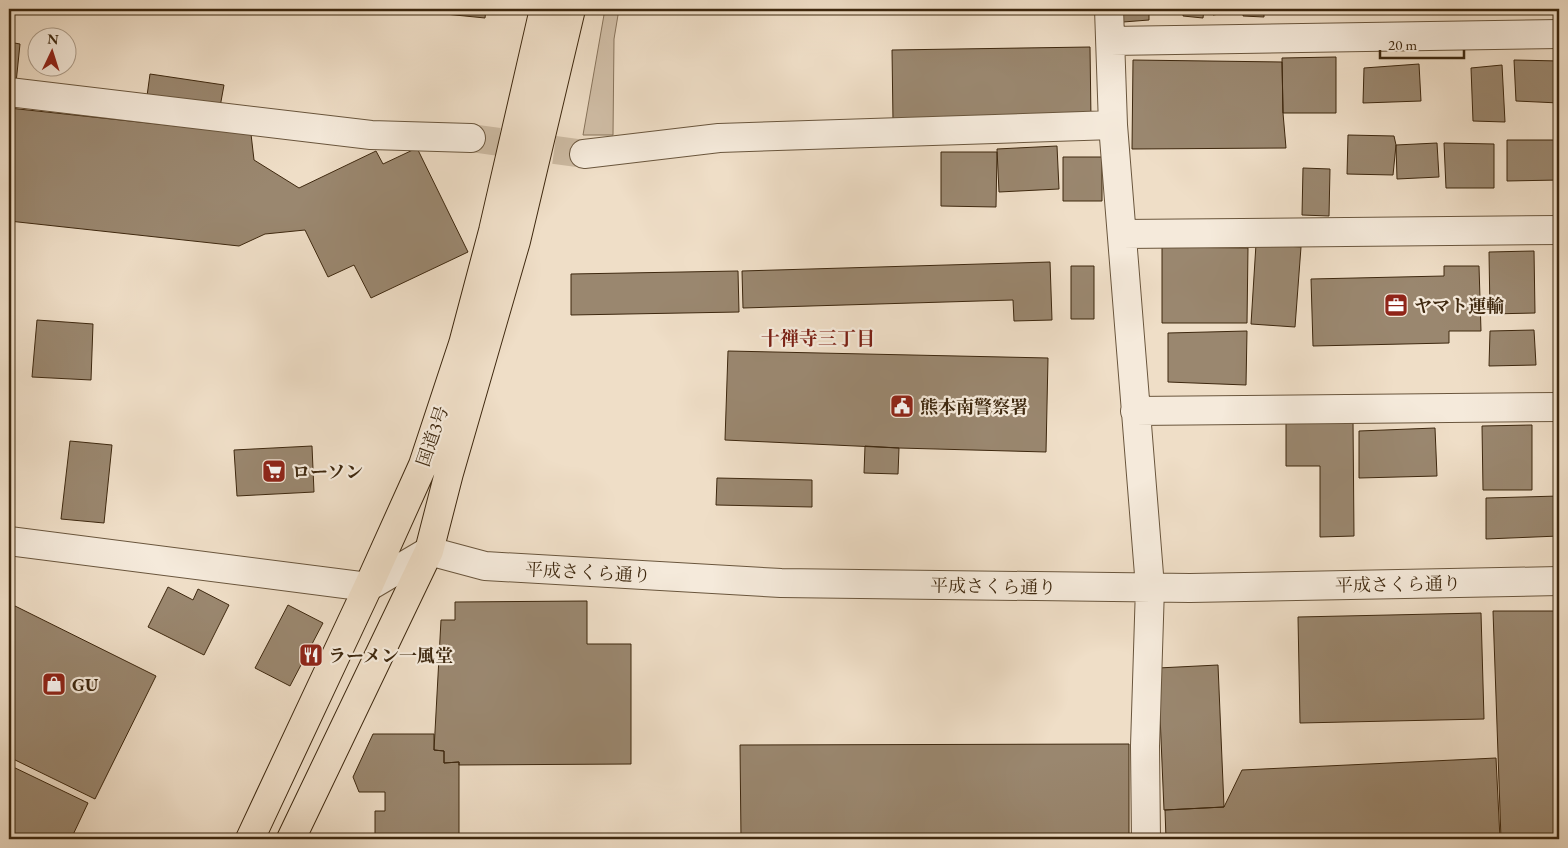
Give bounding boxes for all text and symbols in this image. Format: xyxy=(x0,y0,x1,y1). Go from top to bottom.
north arrow xyxy=(28,28,78,78)
scale bar xyxy=(1380,28,1464,60)
text: N xyxy=(47,30,60,48)
text: 20 m xyxy=(1388,35,1417,54)
office icon: ヤマト運輸 xyxy=(1383,292,1409,318)
place label: ヤマト運輸 xyxy=(1414,294,1504,317)
district label: 十禅寺三丁目 xyxy=(761,326,875,351)
public building icon: 熊本南警察署 xyxy=(889,393,915,419)
place label: 熊本南警察署 xyxy=(920,395,1028,418)
street label: 国道3号 xyxy=(411,403,453,469)
supermarket icon: ローソン xyxy=(261,458,287,484)
place label: ローソン xyxy=(292,460,363,483)
street label: 平成さくら通り xyxy=(524,557,652,587)
street label: 平成さくら通り xyxy=(1335,571,1461,597)
street label: 平成さくら通り xyxy=(930,573,1056,599)
restaurant icon: ラーメン一風堂 xyxy=(298,642,324,668)
place label: ラーメン一風堂 xyxy=(328,644,453,667)
shop icon: GU xyxy=(41,671,67,697)
place label: GU xyxy=(72,673,99,696)

